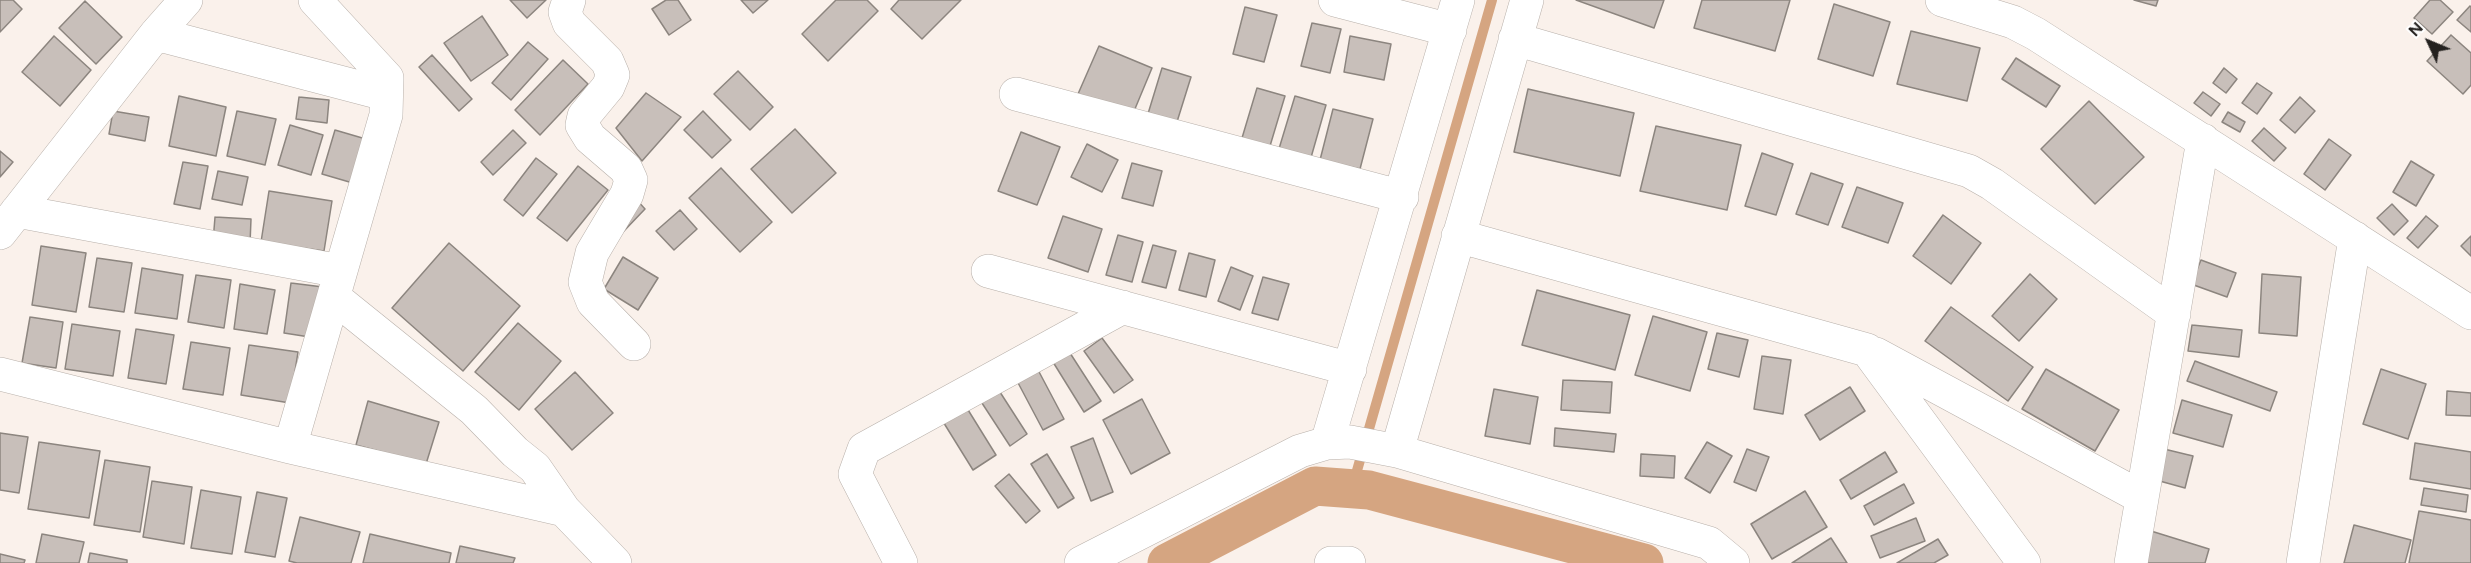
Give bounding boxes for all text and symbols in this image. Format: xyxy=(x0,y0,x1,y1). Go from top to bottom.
north arrow xyxy=(2399,12,2459,72)
text: N xyxy=(2405,18,2427,40)

